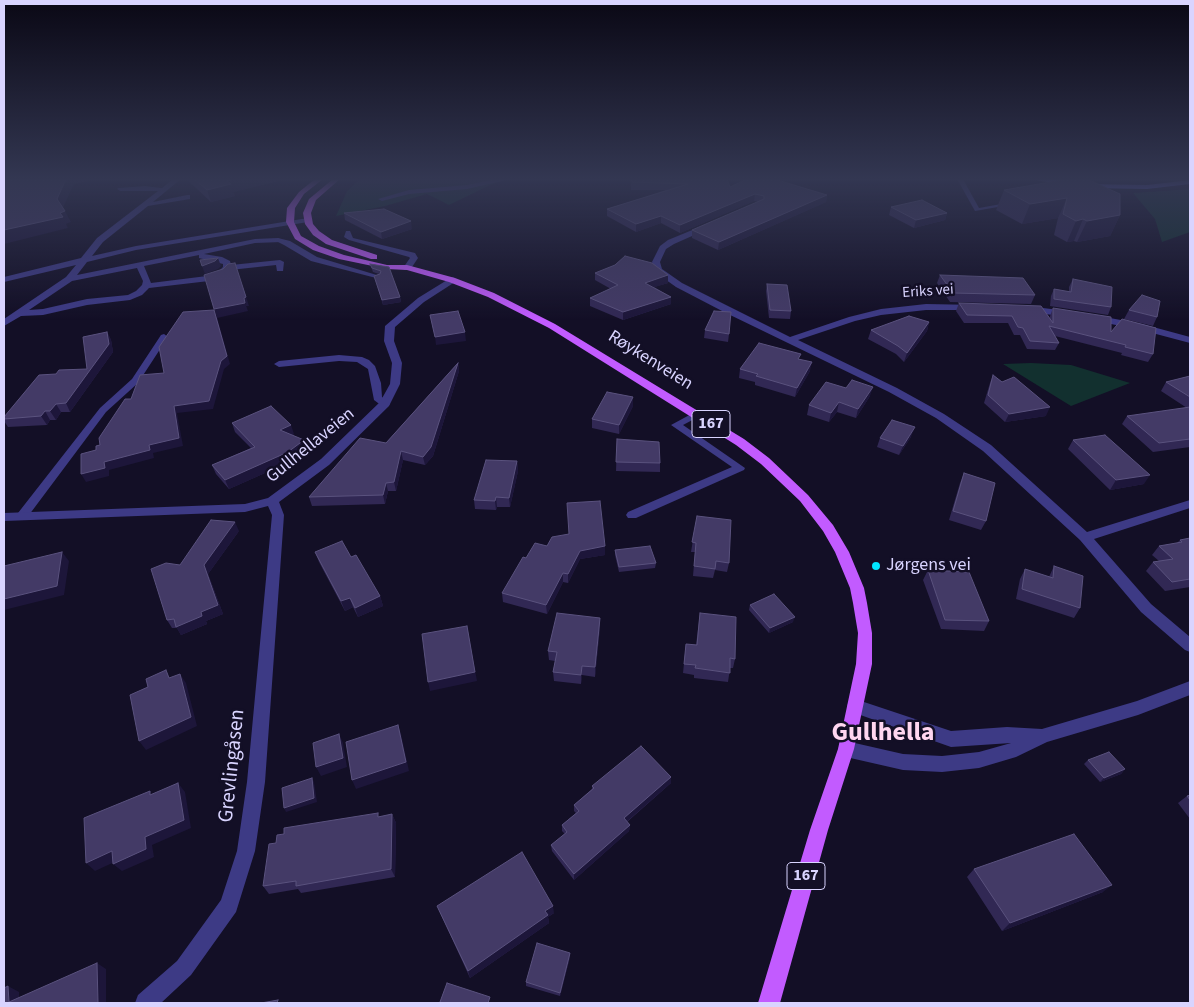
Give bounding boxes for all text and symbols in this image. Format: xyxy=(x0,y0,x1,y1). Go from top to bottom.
street label: Eriks vei xyxy=(902,281,954,303)
street label: Røykenveien xyxy=(604,326,696,396)
street label: Gullhellaveien xyxy=(262,404,360,488)
road number: 167 xyxy=(692,410,730,438)
place label: Jørgens vei xyxy=(886,555,971,577)
marker: Jørgens vei xyxy=(870,560,882,572)
street label: Grevlingåsen xyxy=(215,708,251,824)
district label: Gullhella xyxy=(831,718,935,750)
road number: 167 xyxy=(787,862,825,889)

